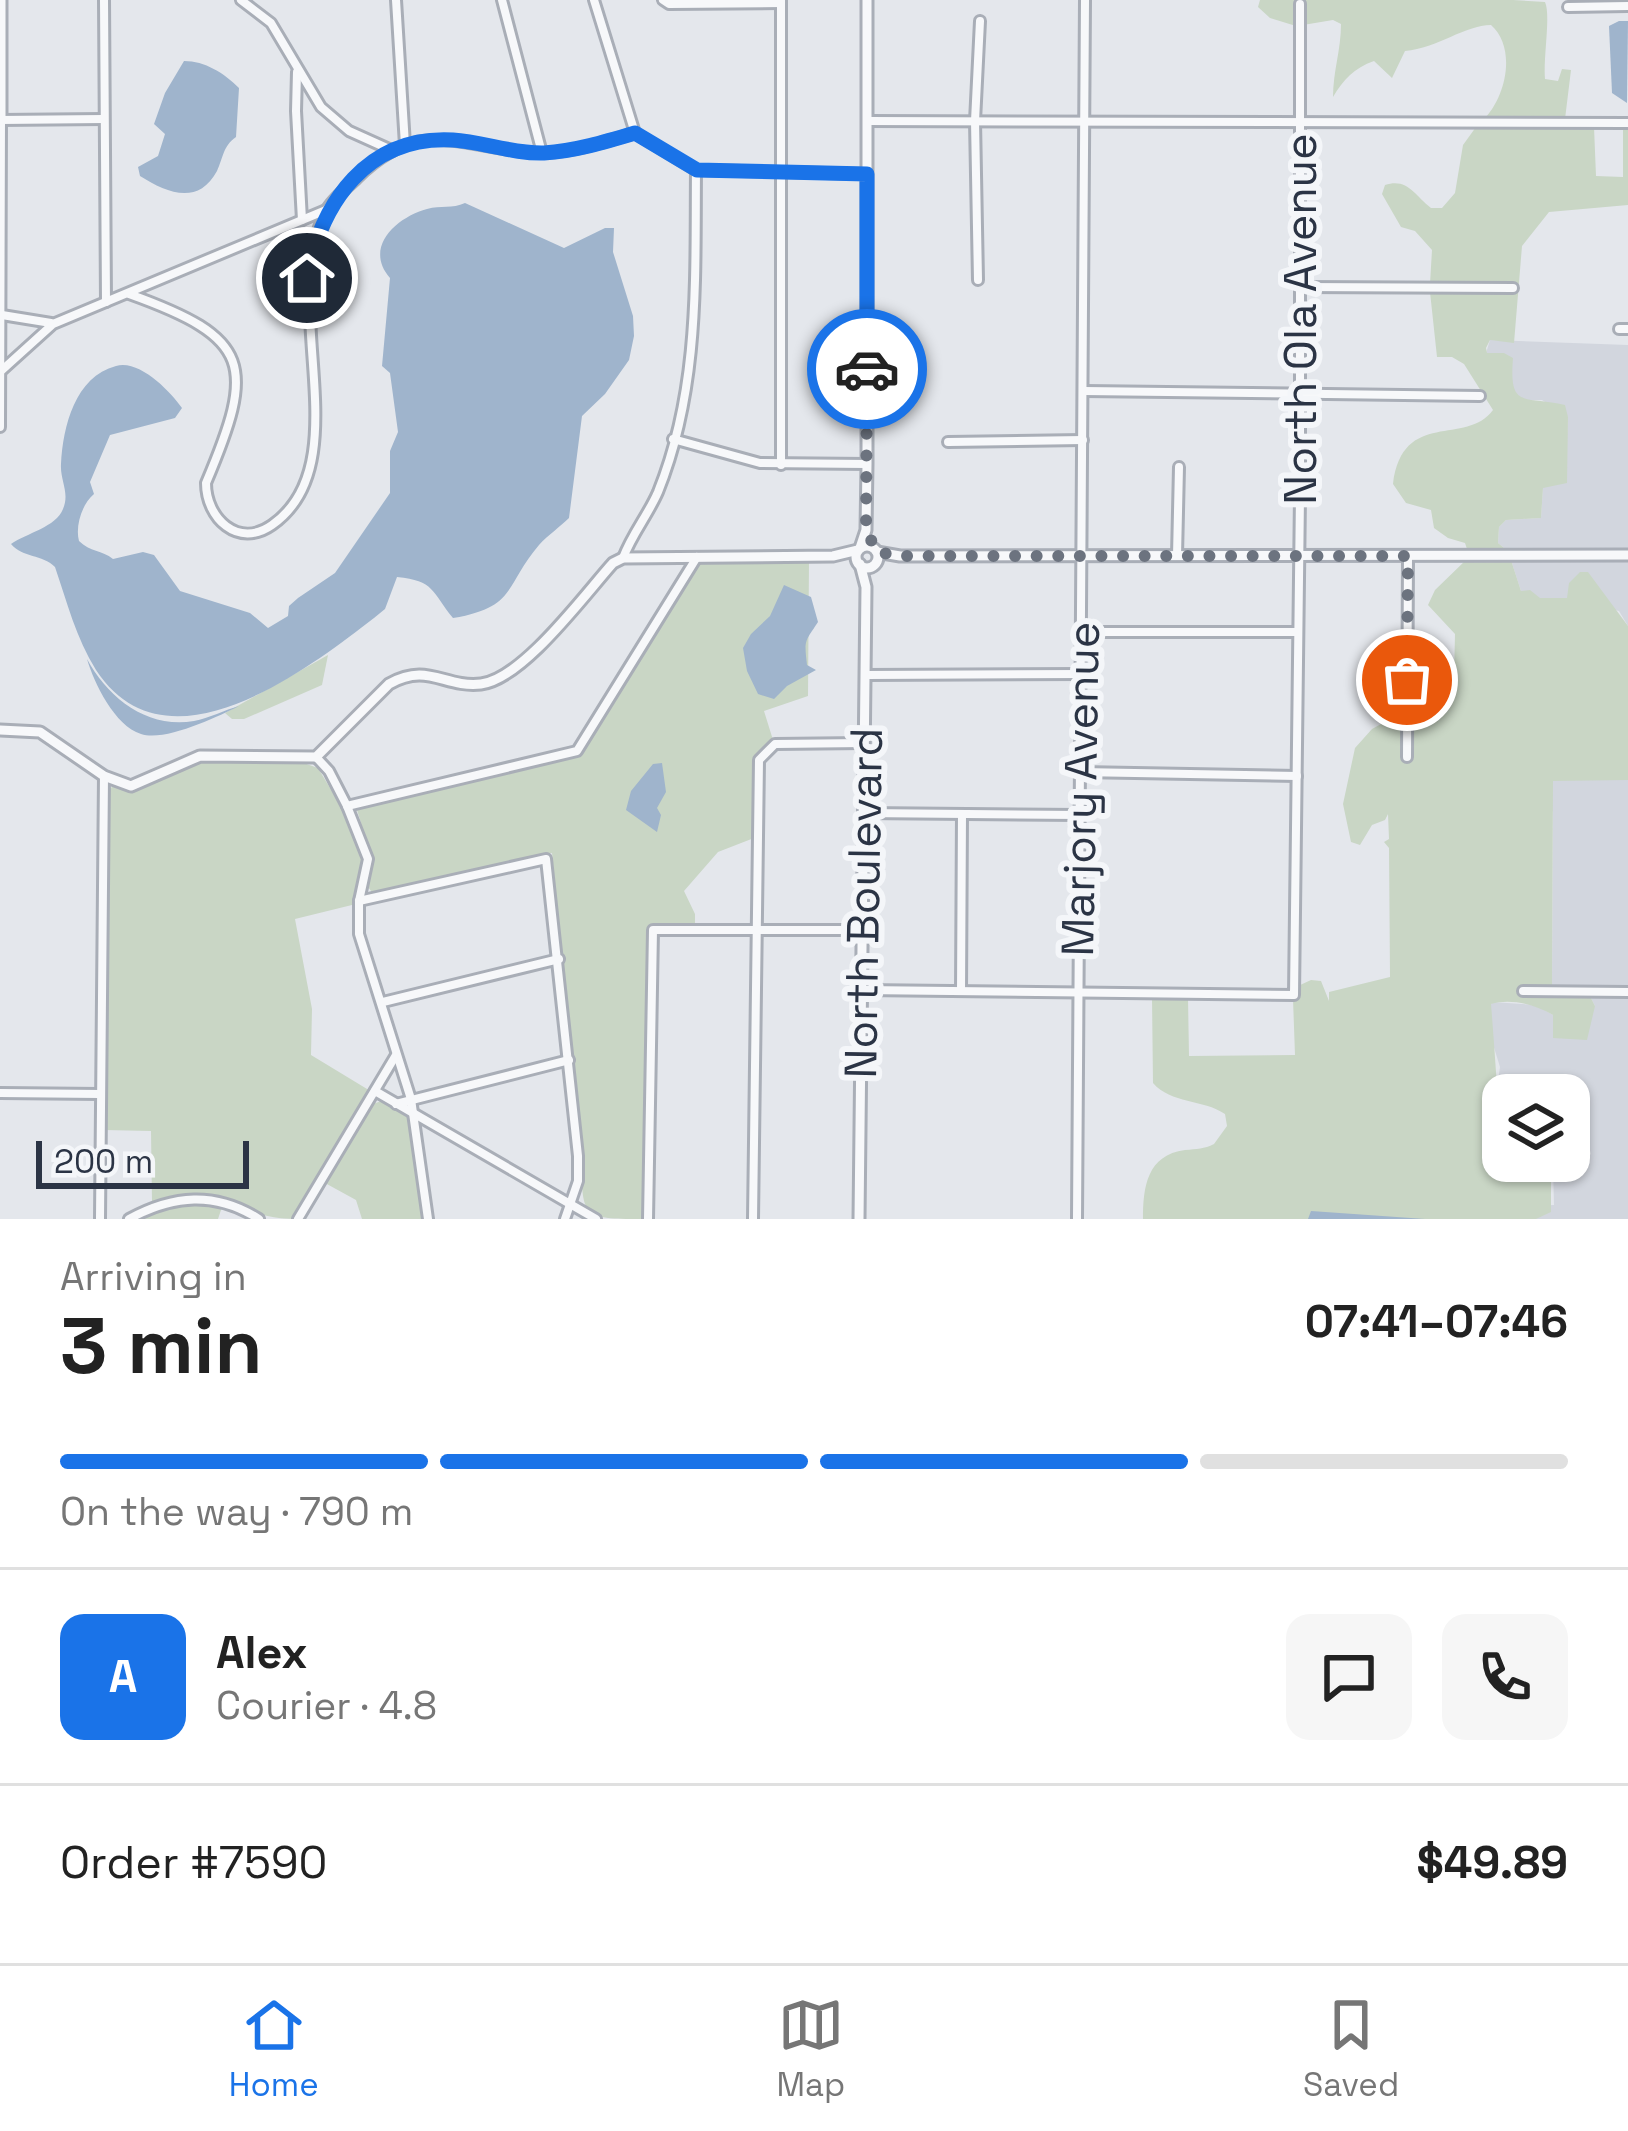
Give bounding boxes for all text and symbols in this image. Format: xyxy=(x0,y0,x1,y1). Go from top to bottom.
street label: North Ola Avenue xyxy=(1272,133,1329,505)
pin xyxy=(256,227,358,329)
icon: home xyxy=(274,245,340,311)
courier xyxy=(807,309,927,429)
icon: car xyxy=(834,336,900,402)
street label: Marjory Avenue xyxy=(1049,621,1112,957)
pin xyxy=(1356,629,1458,731)
icon: bag xyxy=(1374,647,1440,713)
street label: North Boulevard xyxy=(832,727,895,1079)
map controls xyxy=(1482,1074,1590,1182)
button: layers xyxy=(1482,1074,1590,1182)
scale bar xyxy=(36,1135,249,1188)
text: 200 m xyxy=(54,1141,153,1183)
text: Arriving in xyxy=(60,1252,247,1301)
text: 07:41–07:46 xyxy=(1305,1293,1568,1350)
text: 3 min xyxy=(60,1296,263,1396)
text: On the way · 790 m xyxy=(60,1487,413,1536)
button: chat xyxy=(1286,1614,1412,1740)
button: phone xyxy=(1442,1614,1568,1740)
text: Alex xyxy=(216,1624,308,1681)
text: A xyxy=(109,1648,137,1705)
text: Courier · 4.8 xyxy=(216,1681,437,1730)
text: Order #7590 xyxy=(60,1834,327,1891)
text: $49.89 xyxy=(1417,1834,1568,1891)
tab: Home xyxy=(229,1992,319,2106)
tab: Map xyxy=(776,1992,845,2106)
tab: Saved xyxy=(1303,1992,1399,2106)

